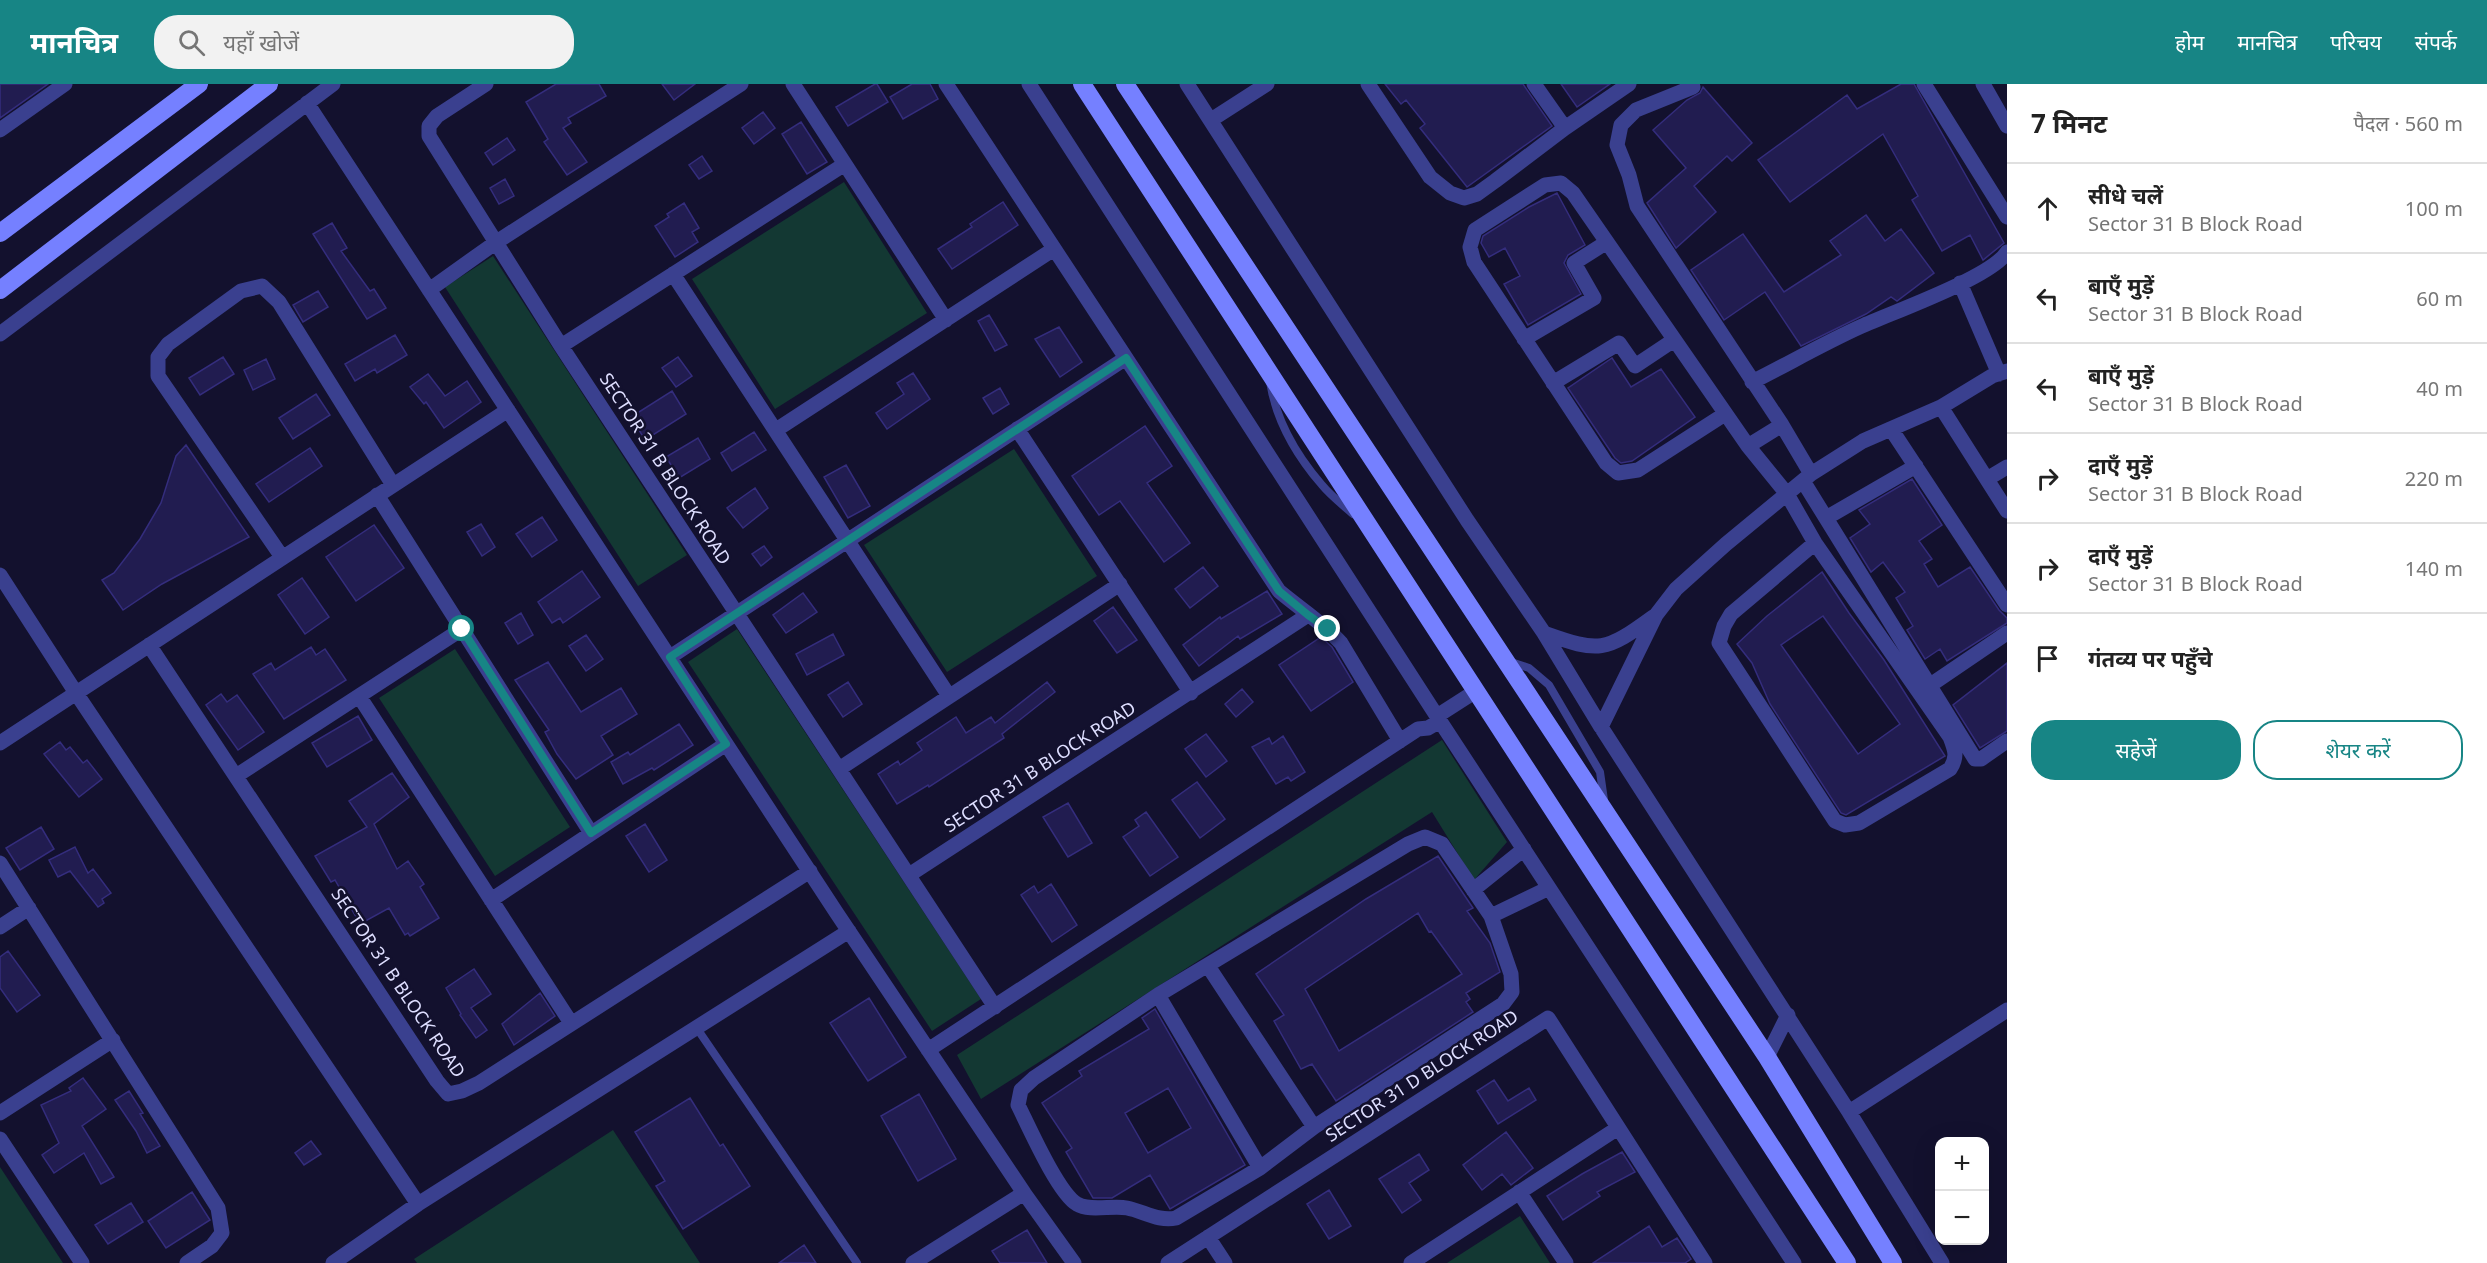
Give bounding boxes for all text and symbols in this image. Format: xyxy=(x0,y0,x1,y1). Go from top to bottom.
search box xyxy=(154,15,574,69)
text: मानचित्र xyxy=(30,23,118,61)
icon: search xyxy=(175,26,208,59)
text: यहाँ खोजें xyxy=(223,27,299,57)
text: होम xyxy=(2175,28,2204,56)
text: मानचित्र xyxy=(2237,28,2297,56)
text: परिचय xyxy=(2330,28,2382,56)
text: संपर्क xyxy=(2415,28,2457,56)
text: 7 मिनट xyxy=(2031,105,2107,141)
text: पैदल · 560 m xyxy=(2353,110,2463,137)
text: सीधे चलें xyxy=(2088,180,2163,210)
icon: ahead xyxy=(2031,192,2064,225)
text: 100 m xyxy=(2405,195,2463,222)
text: Sector 31 B Block Road xyxy=(2088,210,2303,237)
text: बाएँ मुड़ें xyxy=(2088,270,2154,300)
icon: left xyxy=(2031,282,2064,315)
text: 60 m xyxy=(2416,285,2463,312)
text: Sector 31 B Block Road xyxy=(2088,300,2303,327)
text: बाएँ मुड़ें xyxy=(2088,360,2154,390)
street label: SECTOR 31 B BLOCK ROAD xyxy=(595,368,737,569)
icon: left xyxy=(2031,372,2064,405)
text: 40 m xyxy=(2416,375,2463,402)
text: Sector 31 B Block Road xyxy=(2088,390,2303,417)
text: दाएँ मुड़ें xyxy=(2088,450,2153,480)
icon: right xyxy=(2031,462,2064,495)
text: 220 m xyxy=(2405,465,2463,492)
text: Sector 31 B Block Road xyxy=(2088,480,2303,507)
text: दाएँ मुड़ें xyxy=(2088,540,2153,570)
icon: right xyxy=(2031,552,2064,585)
text: 140 m xyxy=(2405,555,2463,582)
text: Sector 31 B Block Road xyxy=(2088,570,2303,597)
route start xyxy=(448,615,474,641)
route end xyxy=(1314,615,1340,641)
icon: arrive xyxy=(2031,642,2064,675)
text: गंतव्य पर पहुँचे xyxy=(2088,643,2213,673)
street label: SECTOR 31 B BLOCK ROAD xyxy=(939,695,1140,837)
button: सहेजें xyxy=(2031,720,2241,780)
button: शेयर करें xyxy=(2253,720,2463,780)
street label: SECTOR 31 B BLOCK ROAD xyxy=(326,883,471,1082)
street label: SECTOR 31 D BLOCK ROAD xyxy=(1320,1004,1523,1147)
map controls xyxy=(1935,1137,1989,1245)
button: + xyxy=(1935,1137,1989,1191)
button: − xyxy=(1935,1191,1989,1245)

